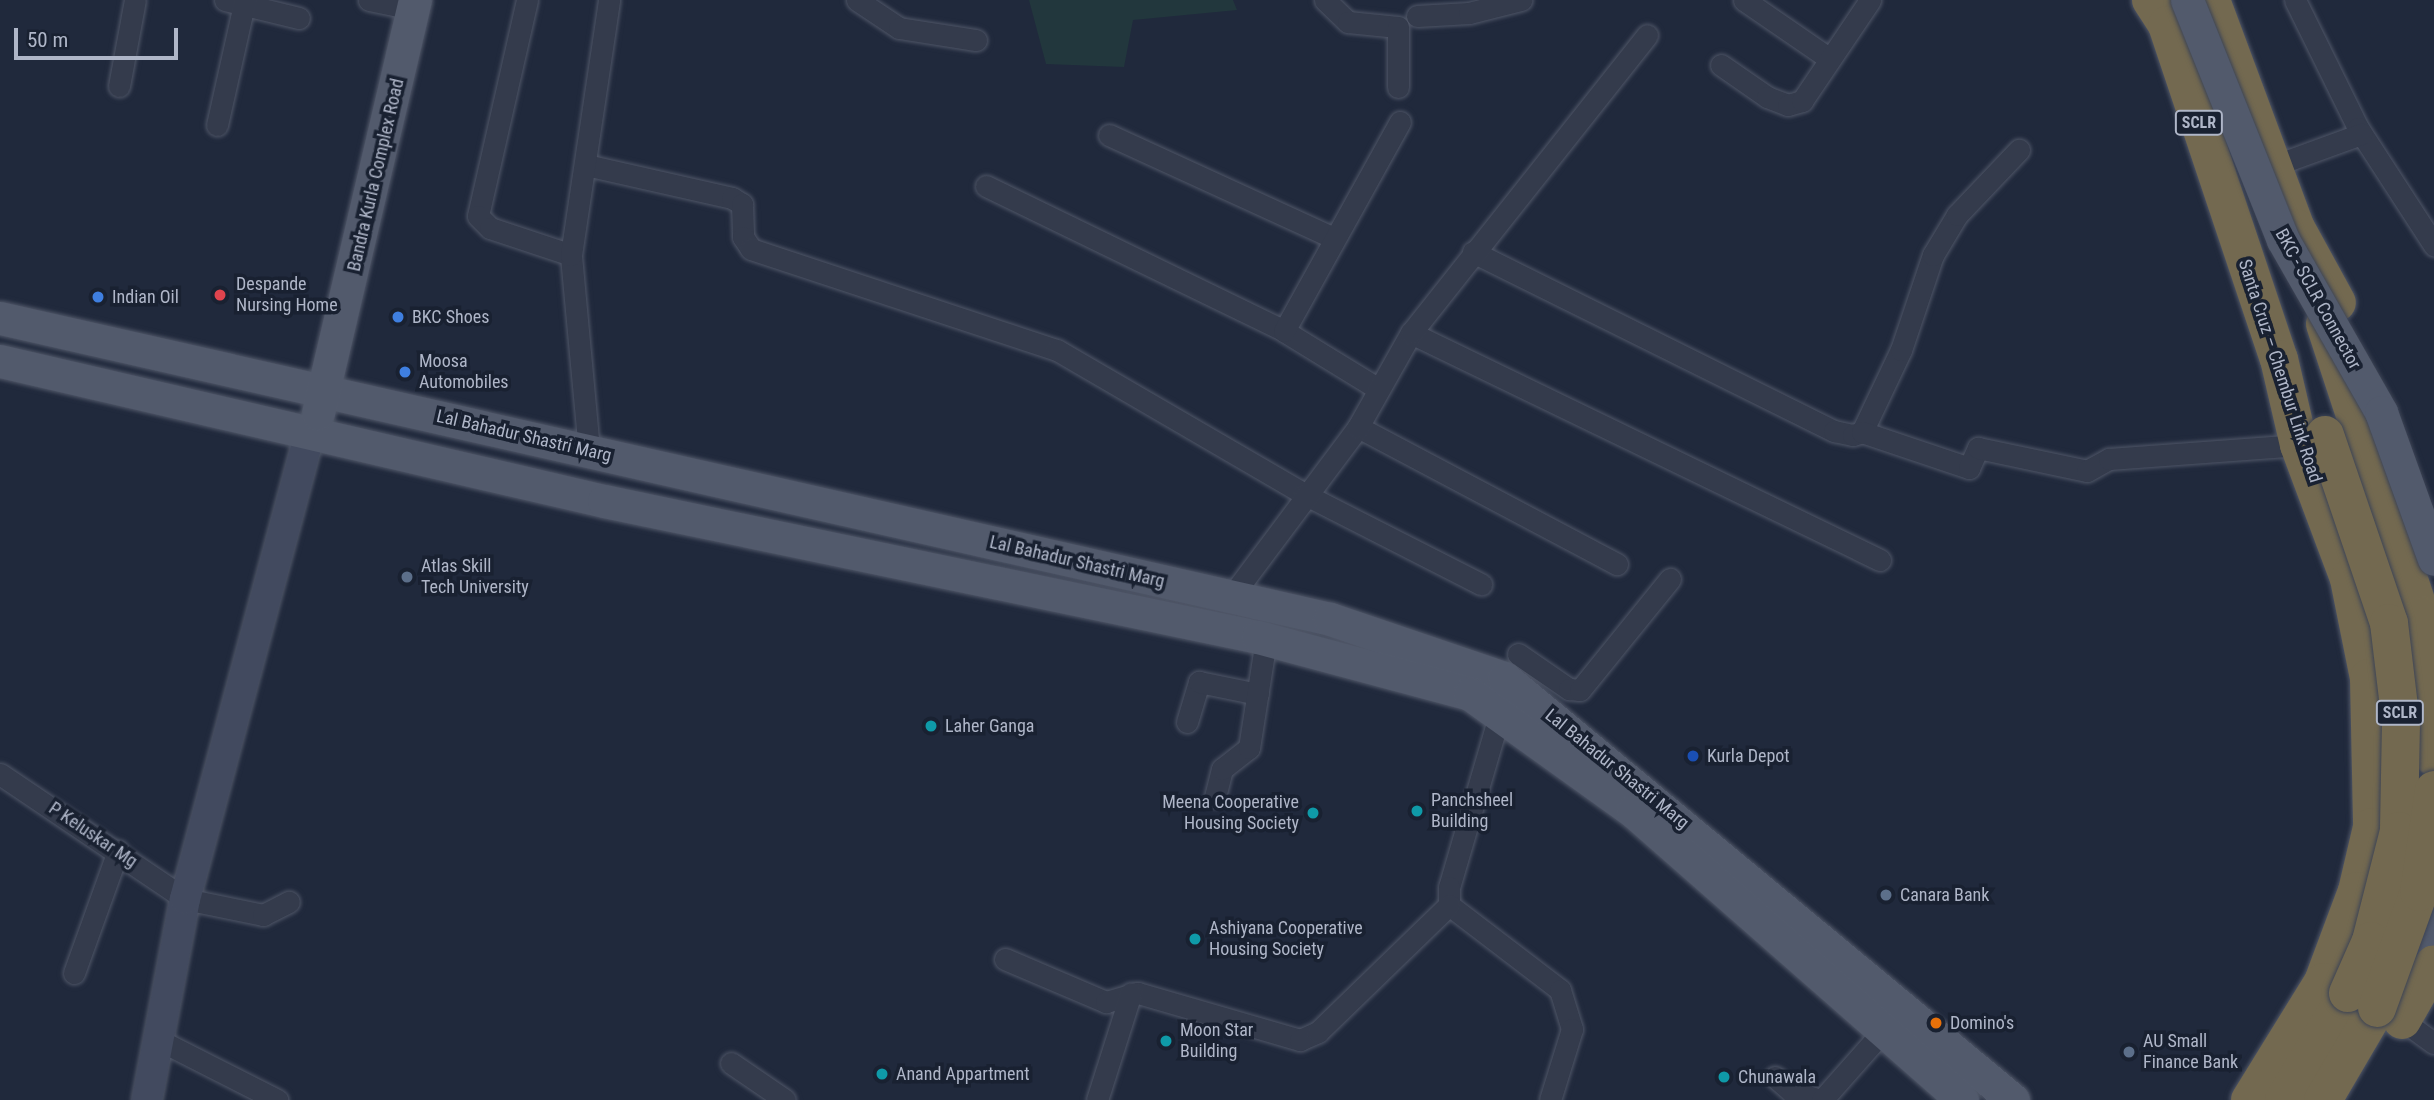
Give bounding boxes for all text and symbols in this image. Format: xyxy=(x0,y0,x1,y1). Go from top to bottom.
scale bar xyxy=(18,14,182,58)
text: 50 m xyxy=(27,28,68,52)
street label: Bandra Kurla Complex Road xyxy=(343,77,409,273)
road number: SCLR xyxy=(2174,111,2224,136)
street label: BKC - SCLR Connector xyxy=(2270,225,2366,373)
street label: Santa Cruz – Chembur Link Road xyxy=(2234,257,2326,485)
place label: Despande Nursing Home xyxy=(236,274,338,316)
marker: Despande Nursing Home xyxy=(210,285,230,305)
place label: Indian Oil xyxy=(112,286,179,308)
marker: Indian Oil xyxy=(90,289,106,305)
place label: BKC Shoes xyxy=(412,306,489,328)
marker: BKC Shoes xyxy=(390,309,406,325)
place label: Moosa Automobiles xyxy=(419,351,509,394)
marker: Moosa Automobiles xyxy=(397,364,413,380)
street label: Lal Bahadur Shastri Marg xyxy=(434,405,614,467)
street label: Lal Bahadur Shastri Marg xyxy=(987,531,1167,593)
place label: Atlas Skill Tech University xyxy=(421,556,529,598)
marker: Atlas Skill Tech University xyxy=(399,569,415,585)
road number: SCLR xyxy=(2376,700,2424,726)
street label: Lal Bahadur Shastri Marg xyxy=(1541,704,1693,834)
place label: Laher Ganga xyxy=(945,715,1034,737)
marker: Laher Ganga xyxy=(923,718,939,734)
place label: Kurla Depot xyxy=(1707,745,1790,767)
marker: Kurla Depot xyxy=(1685,748,1701,764)
place label: Panchsheel Building xyxy=(1431,790,1513,832)
place label: Meena Cooperative Housing Society xyxy=(1162,792,1299,834)
street label: P Keluskar Mg xyxy=(45,798,141,872)
marker: Panchsheel Building xyxy=(1409,803,1425,819)
marker: Meena Cooperative Housing Society xyxy=(1305,805,1321,821)
place label: Canara Bank xyxy=(1900,884,1989,906)
marker: Canara Bank xyxy=(1878,887,1894,903)
place label: Ashiyana Cooperative Housing Society xyxy=(1209,918,1363,960)
marker: Ashiyana Cooperative Housing Society xyxy=(1187,931,1203,947)
place label: Domino's xyxy=(1950,1012,2014,1034)
marker: Domino's xyxy=(1928,1015,1944,1031)
place label: Moon Star Building xyxy=(1180,1020,1253,1062)
place label: AU Small Finance Bank xyxy=(2143,1031,2238,1074)
marker: Moon Star Building xyxy=(1158,1033,1174,1049)
marker: AU Small Finance Bank xyxy=(2121,1044,2137,1060)
place label: Anand Appartment xyxy=(896,1063,1030,1085)
marker: Anand Appartment xyxy=(874,1066,890,1082)
place label: Chunawala xyxy=(1738,1066,1816,1088)
marker: Chunawala xyxy=(1716,1069,1732,1085)

